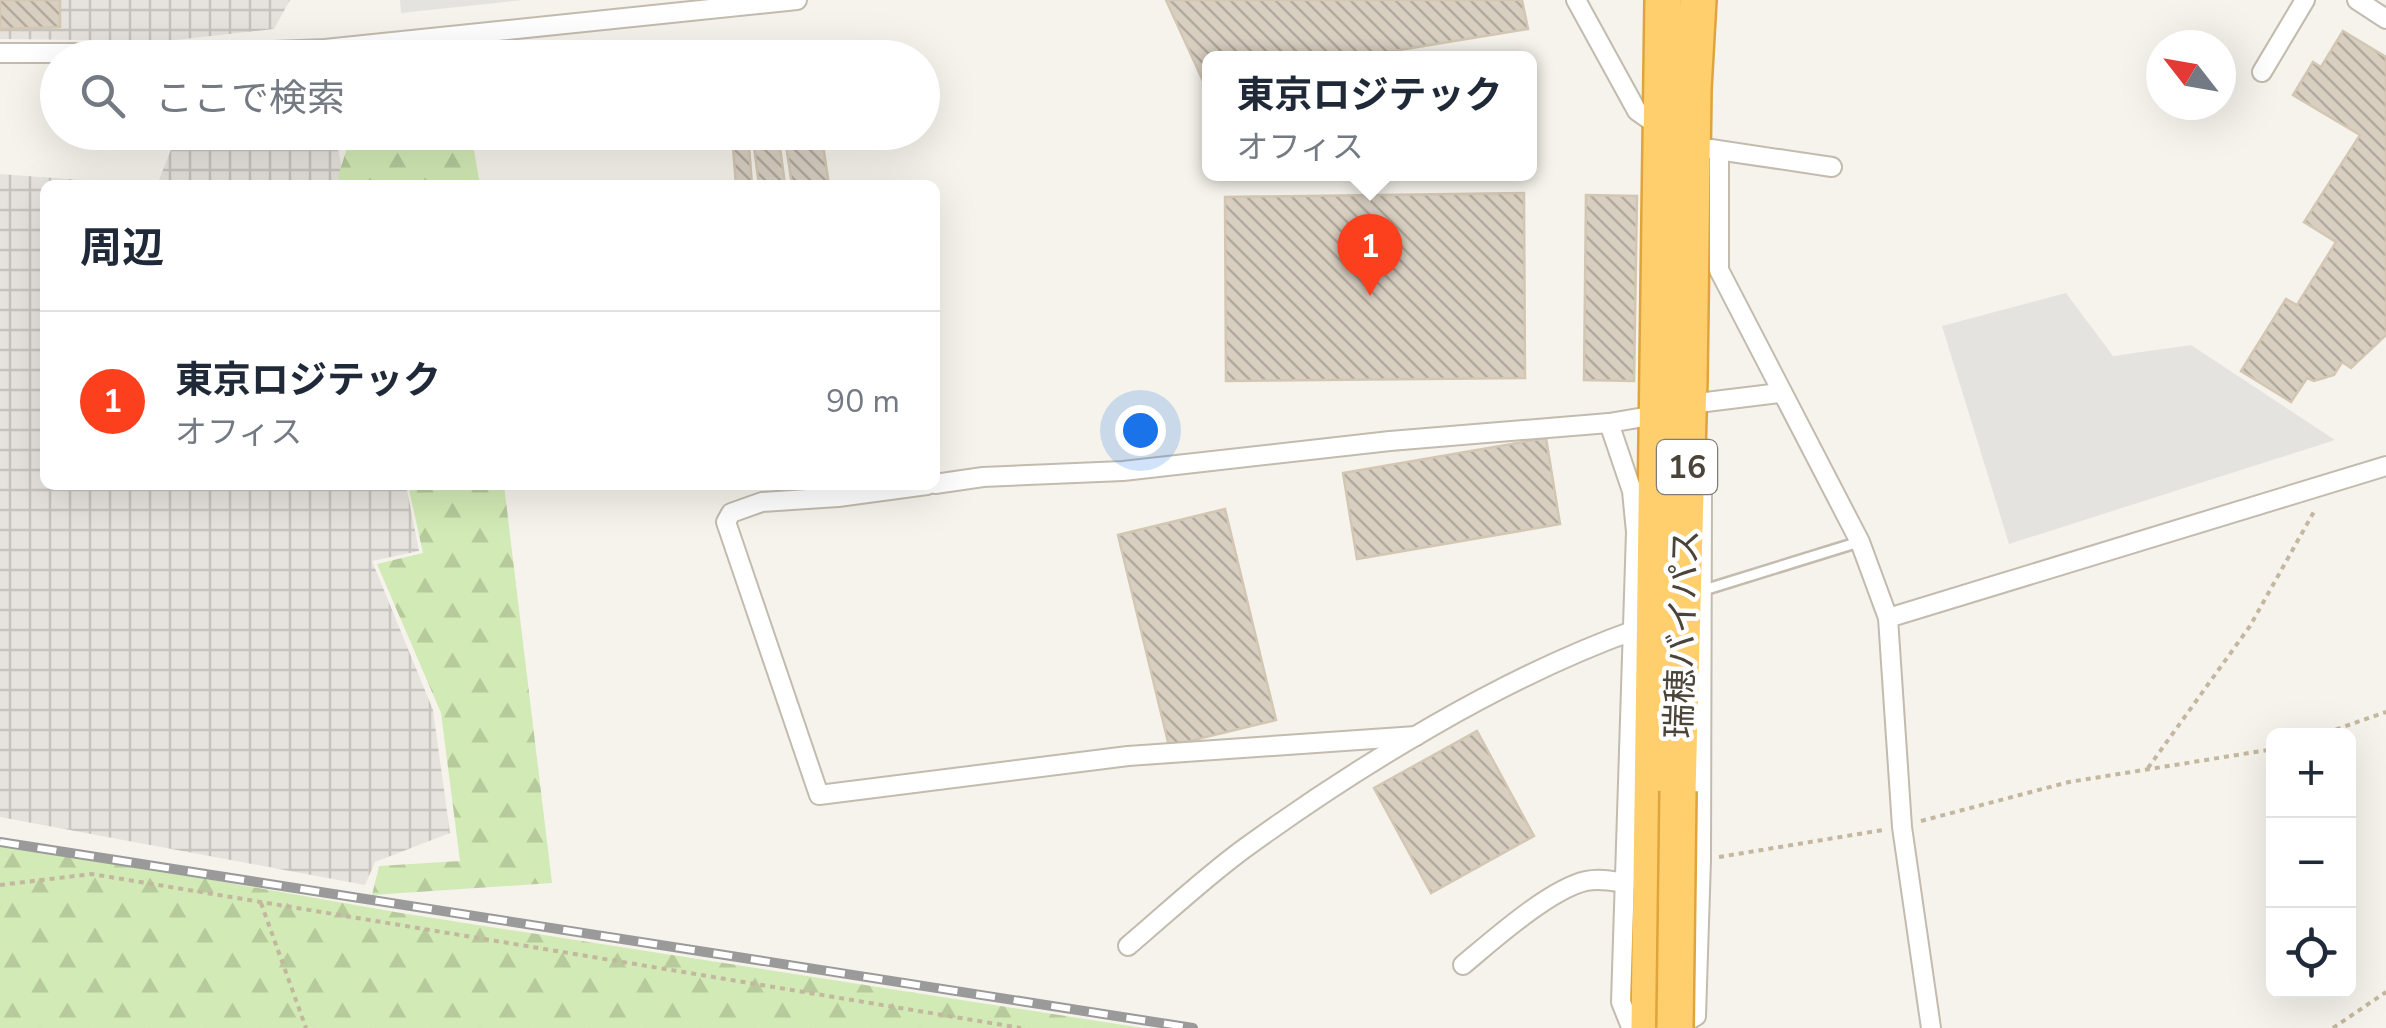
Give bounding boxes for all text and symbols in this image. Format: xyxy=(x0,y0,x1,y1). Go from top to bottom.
north arrow xyxy=(2146,30,2236,120)
search box xyxy=(40,40,940,150)
popup xyxy=(1202,51,1537,181)
icon: search xyxy=(75,68,130,123)
text: 東京ロジテック xyxy=(1236,70,1503,121)
text: ここで検索 xyxy=(155,73,345,124)
text: オフィス xyxy=(1236,126,1364,169)
pin: 1 xyxy=(1338,214,1402,296)
text: 周辺 xyxy=(80,220,164,277)
text: 東京ロジテック xyxy=(175,355,441,406)
text: 1 xyxy=(103,380,122,423)
text: 90 m xyxy=(826,380,900,423)
your location xyxy=(1115,405,1166,456)
text: オフィス xyxy=(175,411,302,454)
road number: 16 xyxy=(1657,440,1717,494)
street label: 瑞穂バイパス xyxy=(1655,529,1710,739)
map controls xyxy=(2266,728,2356,998)
button: + xyxy=(2266,728,2356,818)
button: − xyxy=(2266,818,2356,908)
button: locate xyxy=(2266,908,2356,998)

